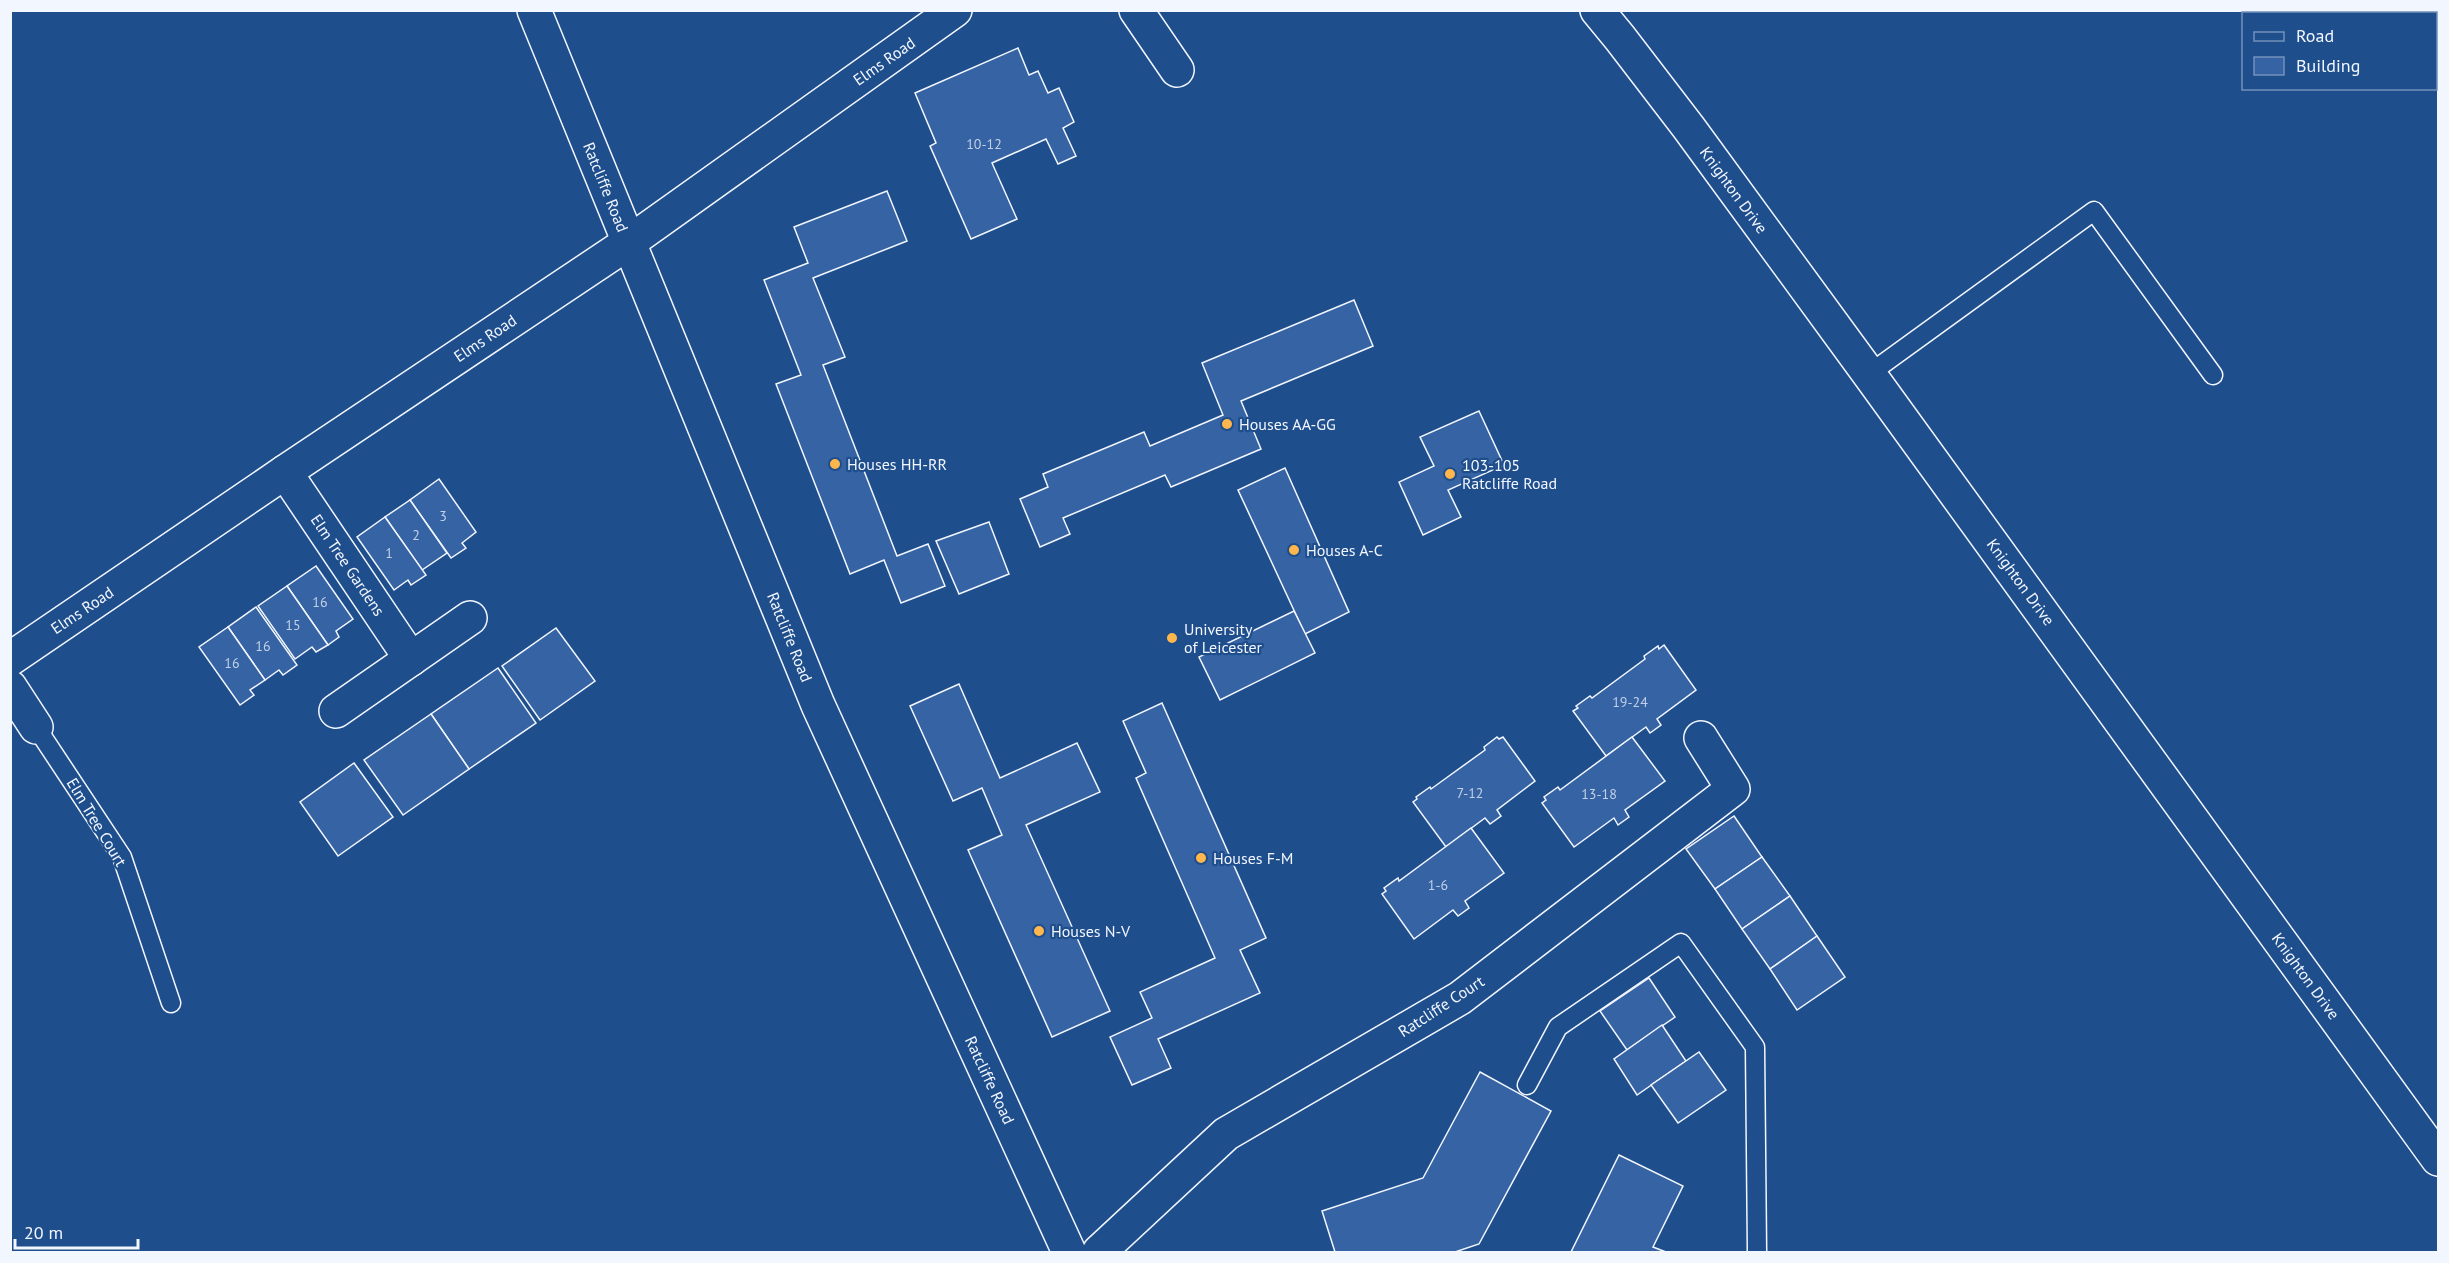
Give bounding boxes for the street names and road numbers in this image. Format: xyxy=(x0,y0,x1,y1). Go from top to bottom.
street label: Elms Road xyxy=(849,32,919,90)
street label: Ratcliffe Road xyxy=(579,139,633,235)
street label: Knighton Drive xyxy=(1696,143,1772,237)
street label: Elms Road xyxy=(450,310,520,366)
street label: Elm Tree Gardens xyxy=(307,510,390,620)
street label: Knighton Drive xyxy=(1983,535,2059,629)
street label: Elms Road xyxy=(47,582,117,638)
street label: Ratcliffe Road xyxy=(763,589,817,685)
street label: Elm Tree Court xyxy=(63,774,132,871)
street label: Knighton Drive xyxy=(2268,929,2344,1023)
street label: Ratcliffe Court xyxy=(1394,971,1488,1041)
street label: Ratcliffe Road xyxy=(961,1033,1019,1127)

